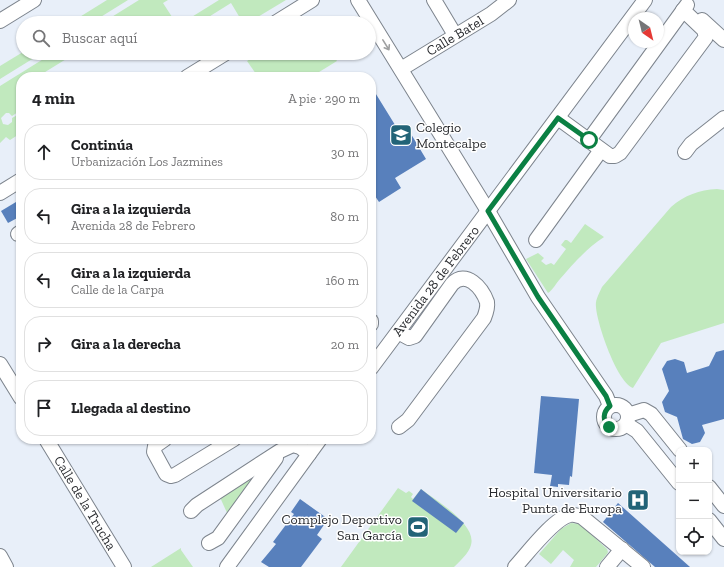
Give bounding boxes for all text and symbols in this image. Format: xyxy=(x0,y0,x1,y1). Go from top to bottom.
street label: Calle Batel xyxy=(423,12,487,60)
north arrow xyxy=(628,12,664,48)
search box xyxy=(16,16,376,60)
icon: search xyxy=(30,27,52,49)
text: Buscar aquí xyxy=(62,29,138,47)
one-way arrow xyxy=(382,39,390,50)
text: 4 min xyxy=(32,88,75,108)
text: A pie · 290 m xyxy=(288,91,360,106)
place label: Colegio Montecalpe xyxy=(416,119,487,152)
school or university icon: Colegio Montecalpe xyxy=(388,122,414,148)
route start xyxy=(580,131,598,149)
text: Continúa xyxy=(71,136,133,154)
icon: ahead xyxy=(33,141,55,163)
text: 30 m xyxy=(331,145,359,160)
text: Urbanización Los Jazmines xyxy=(71,154,223,169)
text: Gira a la izquierda xyxy=(71,200,191,218)
icon: left xyxy=(33,205,55,227)
text: 80 m xyxy=(330,209,359,224)
text: Avenida 28 de Febrero xyxy=(71,218,195,233)
street label: Avenida 28 de Febrero xyxy=(389,222,483,340)
text: Gira a la izquierda xyxy=(71,264,191,282)
icon: left xyxy=(33,269,55,291)
text: 160 m xyxy=(325,273,359,288)
text: Calle de la Carpa xyxy=(71,282,164,297)
icon: right xyxy=(33,333,55,355)
text: Gira a la derecha xyxy=(71,335,181,353)
text: 20 m xyxy=(331,337,359,352)
icon: arrive xyxy=(33,397,55,419)
text: Llegada al destino xyxy=(71,399,191,417)
route end xyxy=(600,418,618,436)
map controls xyxy=(676,447,712,555)
button: + xyxy=(676,447,712,483)
street label: Calle de la Trucha xyxy=(50,453,120,553)
button: − xyxy=(676,483,712,519)
place label: Hospital Universitario Punta de Europa xyxy=(488,484,622,517)
hospital icon: Hospital Universitario Punta de Europa xyxy=(625,487,651,513)
place label: Complejo Deportivo San García xyxy=(282,511,402,544)
sports icon: Complejo Deportivo San García xyxy=(405,514,431,540)
button: locate xyxy=(676,519,712,555)

